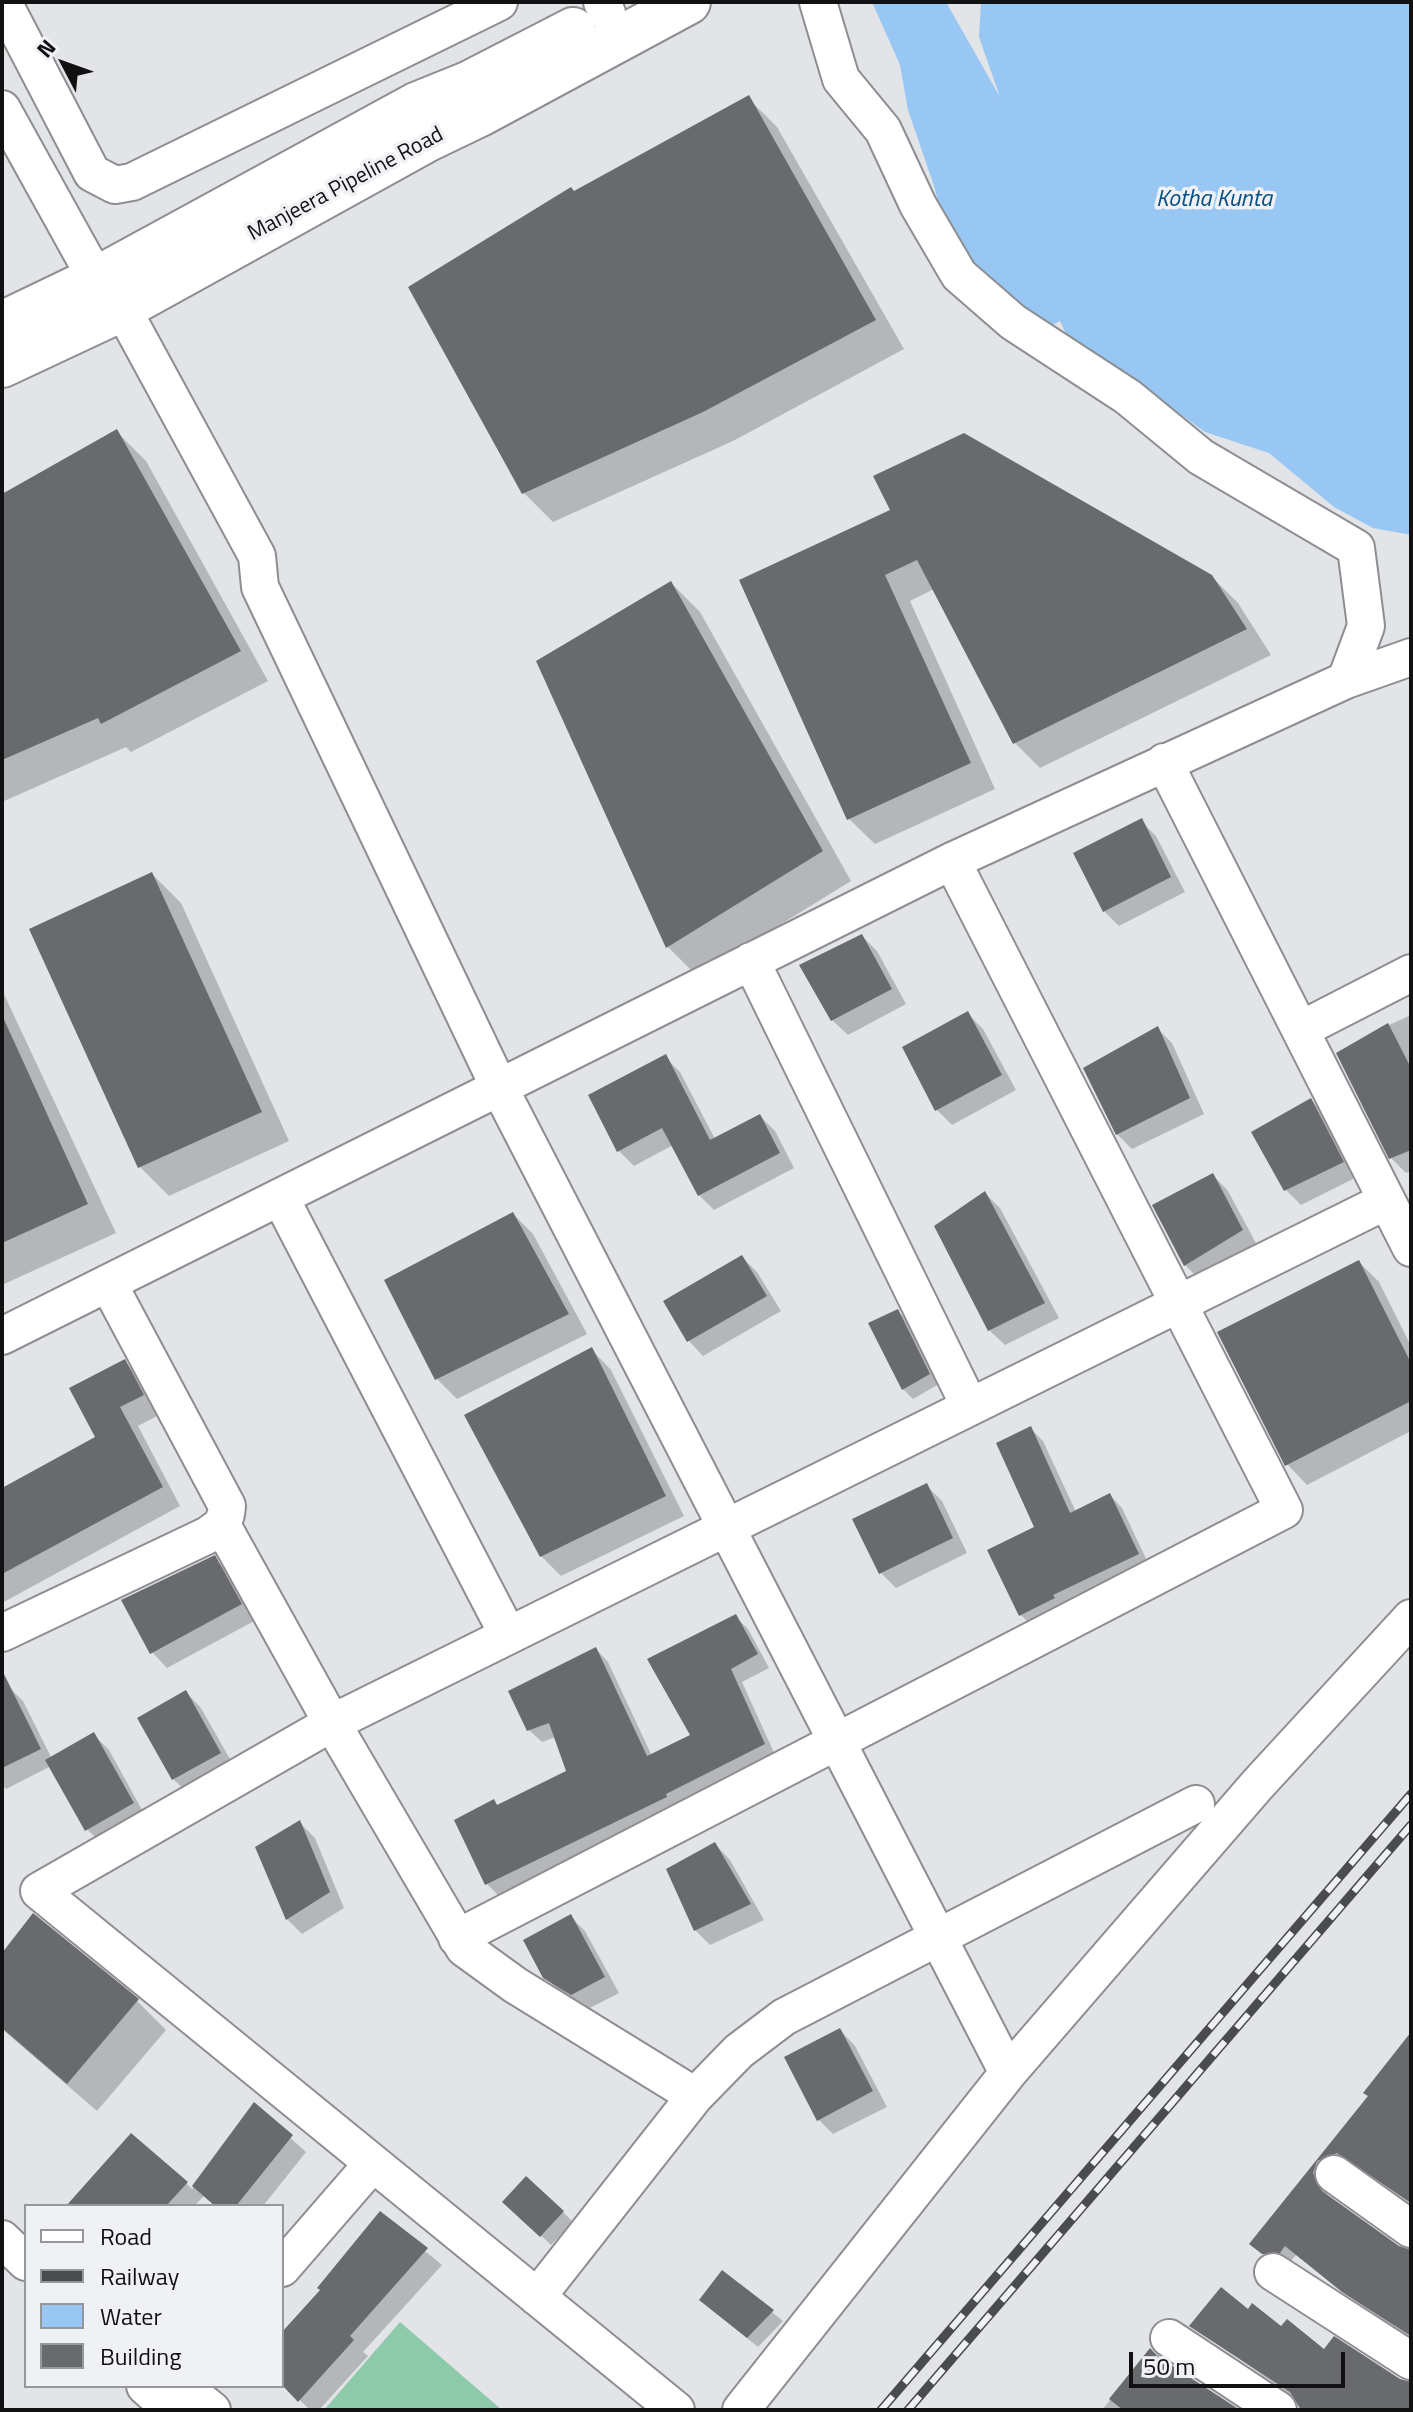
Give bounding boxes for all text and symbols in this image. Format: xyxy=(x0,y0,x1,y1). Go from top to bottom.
north arrow xyxy=(24,24,104,104)
text: N xyxy=(28,31,64,65)
street label: Manjeera Pipeline Road xyxy=(244,122,448,248)
water label: Kotha Kunta xyxy=(1156,186,1272,214)
legend xyxy=(24,2204,284,2388)
text: Road xyxy=(100,2218,152,2254)
text: Railway xyxy=(100,2258,179,2294)
text: Water xyxy=(100,2298,162,2334)
scale bar xyxy=(1133,2336,1349,2386)
text: Building xyxy=(100,2338,182,2374)
text: 50 m xyxy=(1143,2348,1195,2384)

